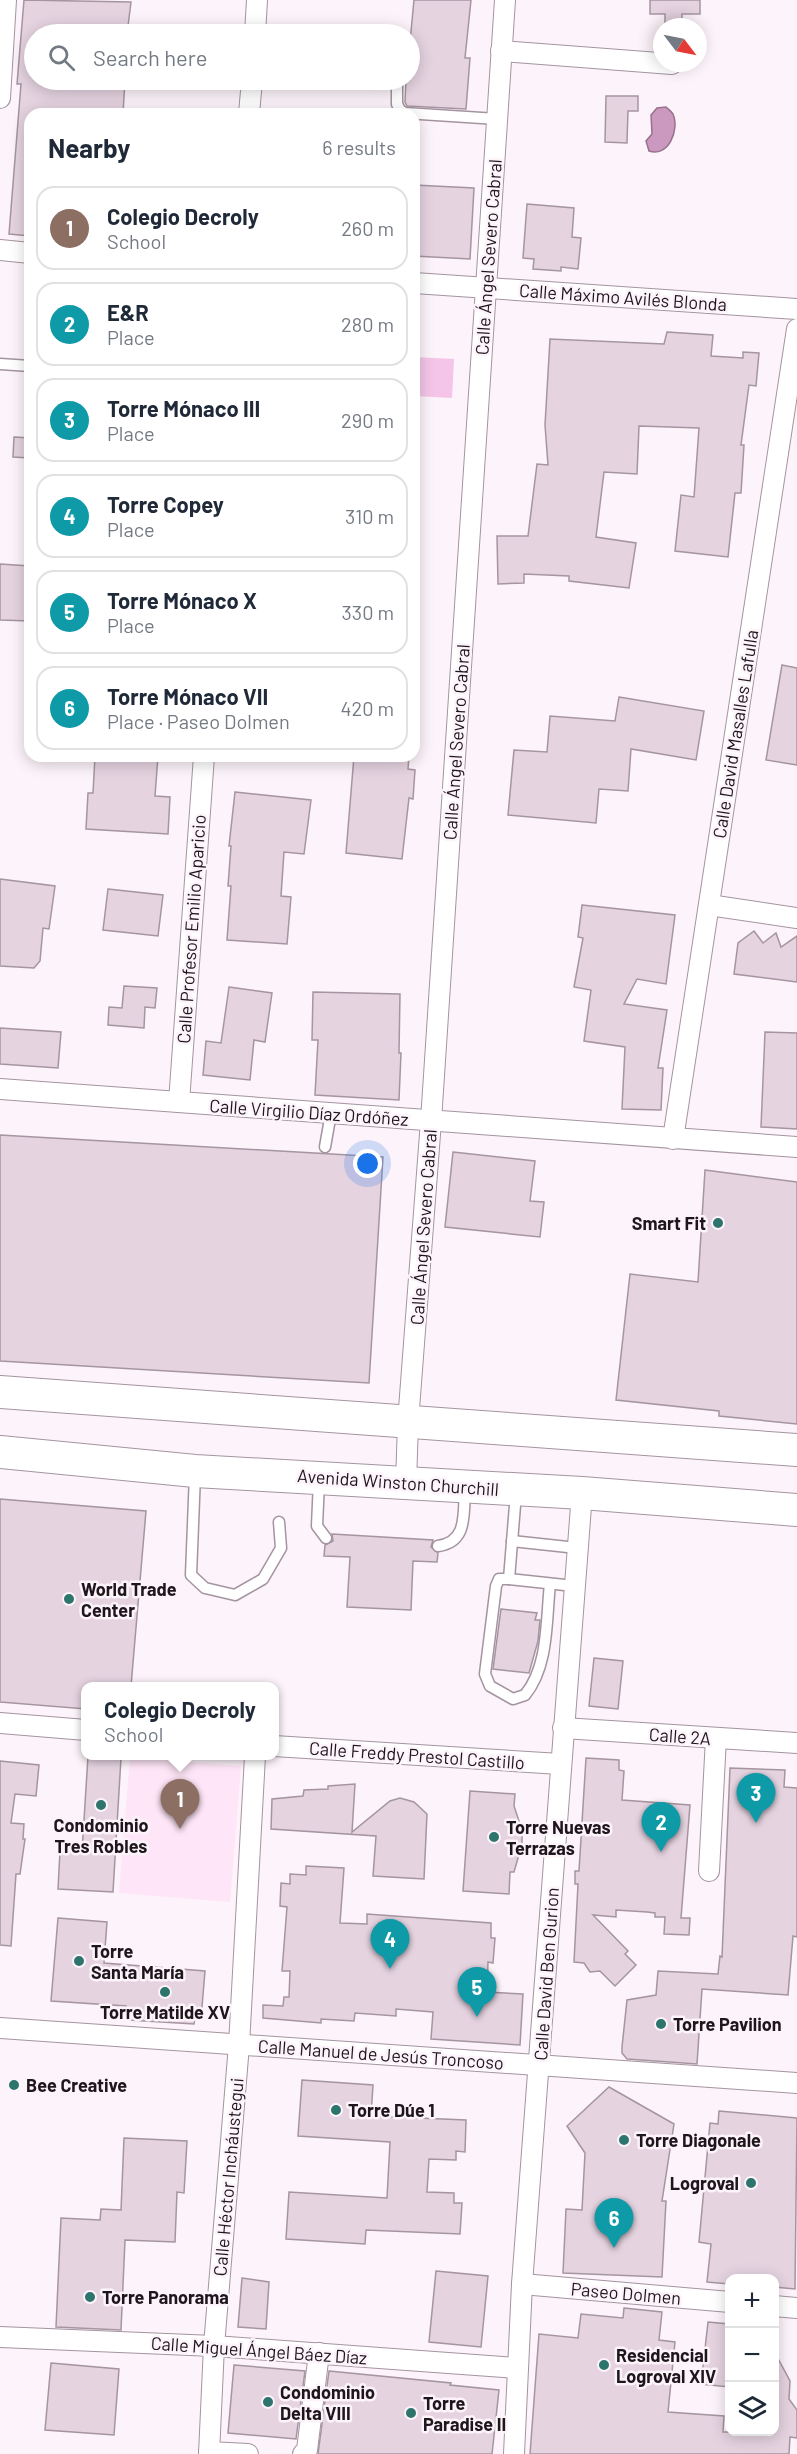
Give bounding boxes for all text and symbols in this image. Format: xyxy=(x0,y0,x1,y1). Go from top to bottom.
north arrow xyxy=(653,18,707,72)
search box xyxy=(24,24,420,90)
icon: search xyxy=(45,41,78,74)
text: Search here xyxy=(93,44,207,70)
text: Nearby xyxy=(48,132,130,163)
text: 6 results xyxy=(322,135,396,159)
street label: Calle Ángel Severo Cabral xyxy=(470,158,506,356)
text: Colegio Decroly xyxy=(107,203,259,229)
text: 1 xyxy=(66,216,73,240)
text: 260 m xyxy=(341,216,394,240)
text: School xyxy=(107,229,166,253)
street label: Calle Máximo Avilés Blonda xyxy=(518,279,728,315)
text: E&R xyxy=(107,299,149,325)
text: 2 xyxy=(64,312,75,336)
text: 280 m xyxy=(341,312,394,336)
text: Place xyxy=(107,325,155,349)
text: Torre Mónaco III xyxy=(107,395,260,421)
text: 3 xyxy=(64,408,75,432)
text: 290 m xyxy=(341,408,394,432)
text: Place xyxy=(107,421,155,445)
text: Torre Copey xyxy=(107,491,224,517)
text: 4 xyxy=(63,504,76,528)
text: 310 m xyxy=(345,504,394,528)
text: Place xyxy=(107,517,155,541)
text: Torre Mónaco X xyxy=(107,587,257,613)
text: 5 xyxy=(64,600,75,624)
text: 330 m xyxy=(342,600,394,624)
text: Place xyxy=(107,613,155,637)
street label: Calle David Masalles Lafulla xyxy=(708,628,762,840)
street label: Calle Ángel Severo Cabral xyxy=(438,643,474,841)
text: Torre Mónaco VII xyxy=(107,683,268,709)
text: 6 xyxy=(64,696,75,720)
text: 420 m xyxy=(340,696,394,720)
text: Place · Paseo Dolmen xyxy=(107,709,290,733)
street label: Calle Profesor Emilio Aparicio xyxy=(172,814,210,1044)
street label: Calle Virgilio Díaz Ordóñez xyxy=(209,1094,409,1130)
street label: Calle Ángel Severo Cabral xyxy=(405,1128,441,1326)
your location xyxy=(353,1149,382,1178)
place label: Smart Fit xyxy=(632,1212,706,1234)
marker: Smart Fit xyxy=(711,1216,725,1230)
street label: Avenida Winston Churchill xyxy=(296,1464,500,1500)
place label: World Trade Center xyxy=(81,1578,177,1621)
marker: World Trade Center xyxy=(62,1592,76,1606)
popup xyxy=(81,1682,279,1760)
text: Colegio Decroly xyxy=(104,1696,256,1722)
text: School xyxy=(104,1722,163,1746)
street label: Calle 2A xyxy=(648,1723,712,1749)
street label: Calle Freddy Prestol Castillo xyxy=(309,1736,525,1774)
pin: 3 xyxy=(736,1774,776,1823)
pin: 1 xyxy=(160,1780,200,1829)
marker: Condominio Tres Robles xyxy=(94,1798,108,1812)
pin: 2 xyxy=(642,1802,680,1852)
place label: Condominio Tres Robles xyxy=(53,1814,149,1857)
place label: Torre Nuevas Terrazas xyxy=(506,1816,611,1859)
marker: Torre Nuevas Terrazas xyxy=(487,1830,501,1844)
street label: Calle David Ben Gurion xyxy=(529,1887,563,2061)
pin: 4 xyxy=(370,1920,410,1969)
place label: Torre Santa María xyxy=(91,1940,184,1983)
marker: Torre Santa María xyxy=(72,1954,86,1968)
pin: 5 xyxy=(458,1968,496,2017)
marker: Torre Matilde XV xyxy=(158,1985,172,1999)
place label: Torre Matilde XV xyxy=(100,2001,230,2023)
place label: Torre Pavilion xyxy=(673,2013,782,2035)
marker: Torre Pavilion xyxy=(654,2017,668,2031)
street label: Calle Manuel de Jesús Troncoso xyxy=(257,2034,505,2074)
place label: Bee Creative xyxy=(26,2074,127,2096)
street label: Calle Héctor Incháustegui xyxy=(208,2077,248,2277)
marker: Bee Creative xyxy=(7,2078,21,2092)
place label: Torre Dúe 1 xyxy=(348,2099,435,2121)
marker: Torre Dúe 1 xyxy=(329,2103,343,2117)
place label: Torre Diagonale xyxy=(636,2129,761,2151)
marker: Torre Diagonale xyxy=(617,2133,631,2147)
place label: Logroval xyxy=(670,2172,739,2194)
marker: Logroval xyxy=(744,2176,758,2190)
pin: 6 xyxy=(594,2198,634,2248)
map controls xyxy=(725,2274,779,2436)
button: + xyxy=(725,2274,779,2328)
street label: Paseo Dolmen xyxy=(570,2277,682,2309)
place label: Torre Panorama xyxy=(102,2286,229,2308)
marker: Torre Panorama xyxy=(83,2290,97,2304)
button: − xyxy=(725,2328,779,2382)
street label: Calle Miguel Ángel Báez Díaz xyxy=(150,2331,368,2369)
place label: Residencial Logroval XIV xyxy=(616,2344,716,2387)
marker: Residencial Logroval XIV xyxy=(597,2358,611,2372)
place label: Condominio Delta VIII xyxy=(280,2381,375,2424)
button: layers xyxy=(725,2382,779,2436)
place label: Torre Paradise II xyxy=(423,2392,506,2435)
marker: Condominio Delta VIII xyxy=(261,2395,275,2409)
marker: Torre Paradise II xyxy=(404,2406,418,2420)

